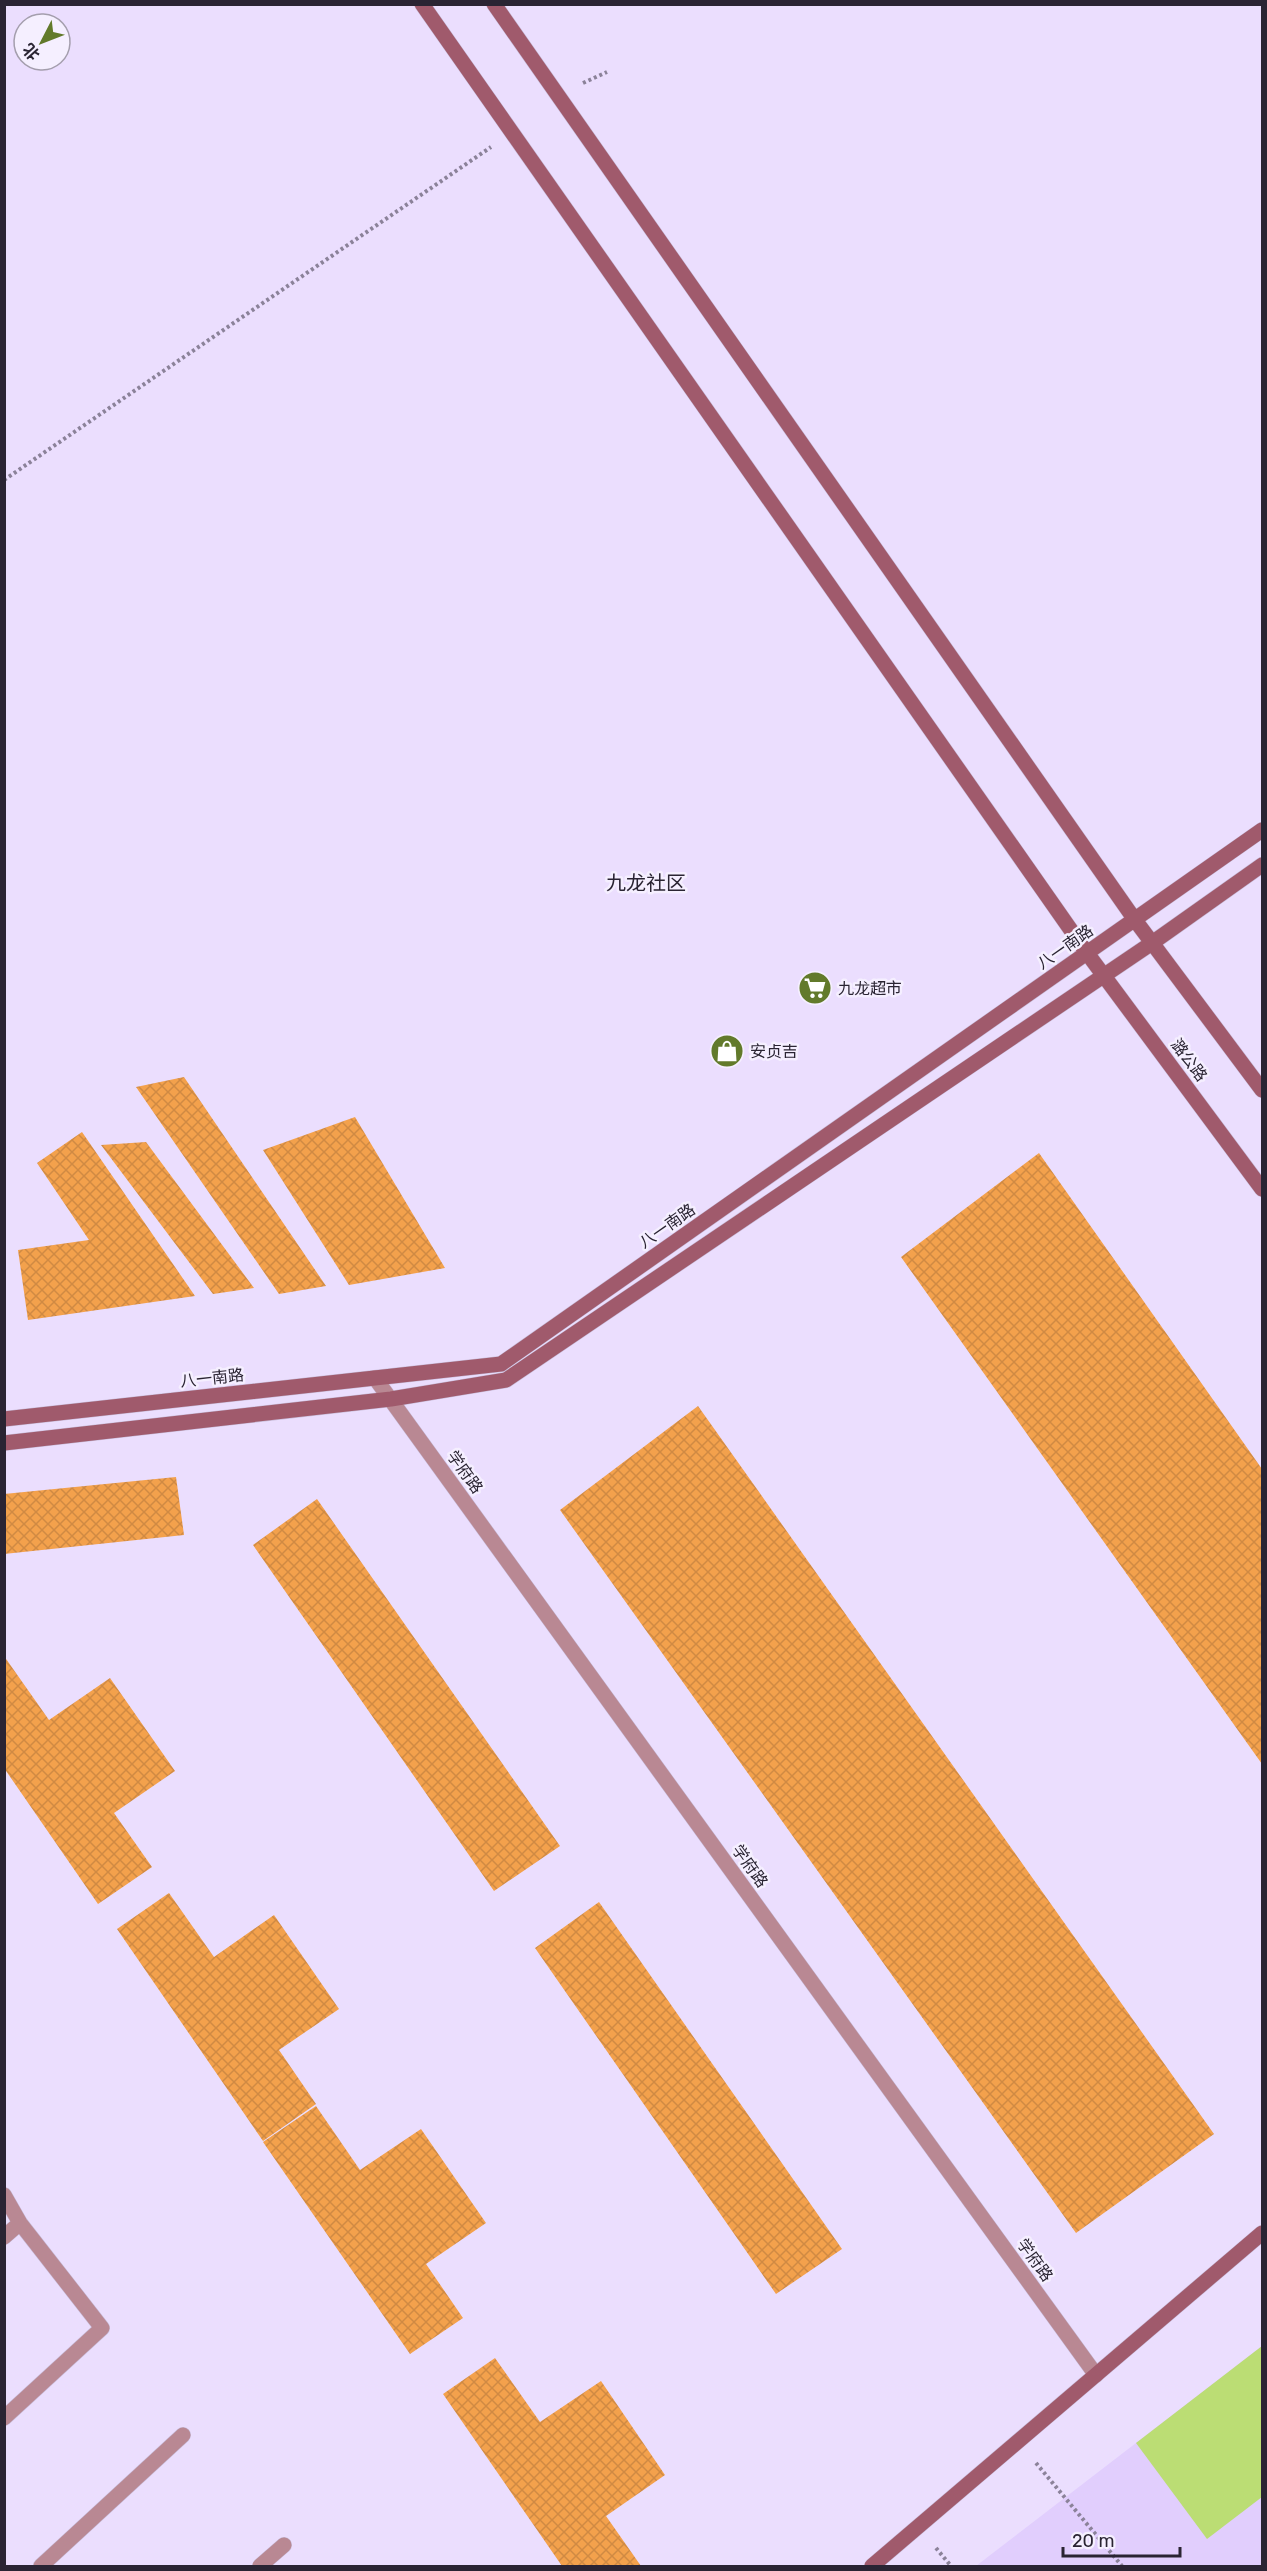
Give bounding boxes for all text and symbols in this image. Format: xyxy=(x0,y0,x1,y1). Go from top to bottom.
north arrow xyxy=(12,12,72,72)
text: 北 xyxy=(19,39,44,64)
district label: 九龙社区 xyxy=(606,871,686,895)
street label: 八一南路 xyxy=(1033,921,1097,973)
supermarket icon: 九龙超市 xyxy=(797,970,833,1006)
place label: 九龙超市 xyxy=(838,979,902,998)
shop icon: 安贞吉 xyxy=(709,1033,745,1069)
street label: 潞公路 xyxy=(1167,1035,1211,1085)
place label: 安贞吉 xyxy=(750,1042,798,1061)
street label: 八一南路 xyxy=(635,1200,699,1252)
street label: 八一南路 xyxy=(179,1365,245,1391)
street label: 学府路 xyxy=(443,1447,487,1497)
street label: 学府路 xyxy=(728,1841,772,1891)
street label: 学府路 xyxy=(1013,2235,1057,2285)
scale bar xyxy=(1063,2520,1180,2558)
text: 20 m xyxy=(1072,2530,1114,2552)

